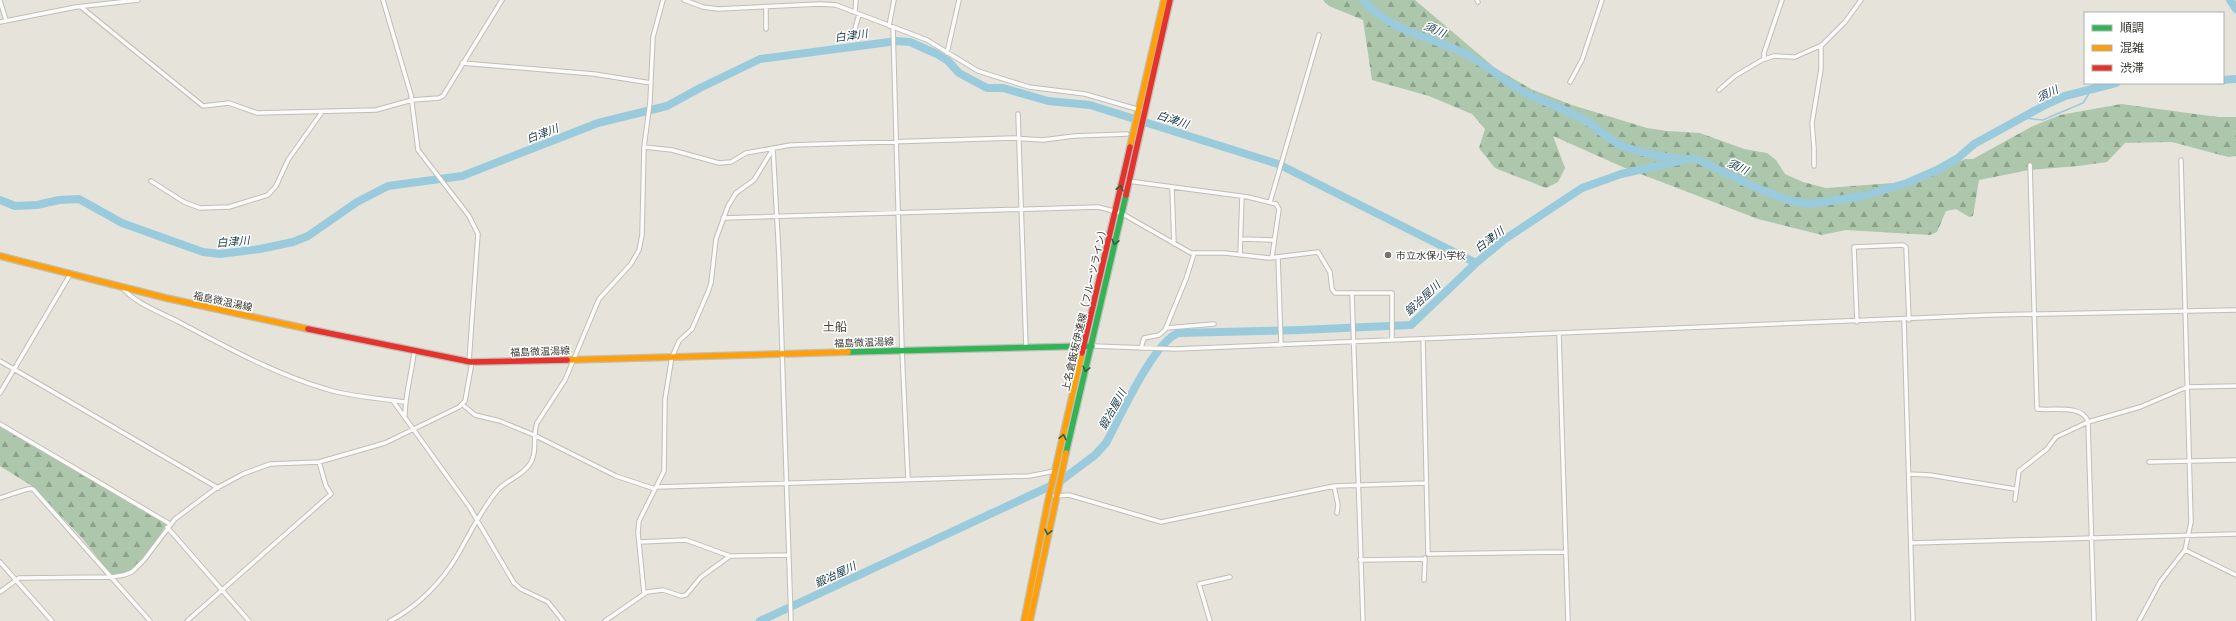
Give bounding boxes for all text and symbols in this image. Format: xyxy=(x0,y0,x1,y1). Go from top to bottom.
legend xyxy=(2084,12,2224,84)
water label: 須川 xyxy=(1422,18,1449,41)
text: 順調 xyxy=(2120,19,2144,36)
water label: 白津川 xyxy=(834,25,869,45)
text: 混雑 xyxy=(2120,39,2144,56)
text: 渋滞 xyxy=(2120,59,2144,76)
water label: 須川 xyxy=(2034,81,2061,104)
water label: 白津川 xyxy=(1155,107,1192,132)
water label: 白津川 xyxy=(524,120,561,146)
water label: 須川 xyxy=(1725,155,1752,178)
one-way arrow xyxy=(1116,185,1124,191)
water label: 白津川 xyxy=(1471,222,1507,255)
street label: 上名倉飯坂伊達線（フルーツライン） xyxy=(1058,224,1110,392)
water label: 白津川 xyxy=(216,232,251,250)
one-way arrow xyxy=(1111,239,1119,245)
place label: 市立水保小学校 xyxy=(1396,248,1466,262)
marker: 市立水保小学校 xyxy=(1383,250,1393,260)
water label: 鍛冶屋川 xyxy=(1401,277,1444,318)
street label: 福島微温湯線 xyxy=(192,288,254,314)
district label: 土船 xyxy=(823,318,847,335)
street label: 福島微温湯線 xyxy=(834,334,894,350)
street label: 福島微温湯線 xyxy=(510,343,570,359)
one-way arrow xyxy=(1083,366,1091,372)
water label: 鍛冶屋川 xyxy=(1095,385,1130,432)
one-way arrow xyxy=(1059,434,1067,441)
one-way arrow xyxy=(1044,529,1052,535)
water label: 鍛冶屋川 xyxy=(812,557,859,590)

